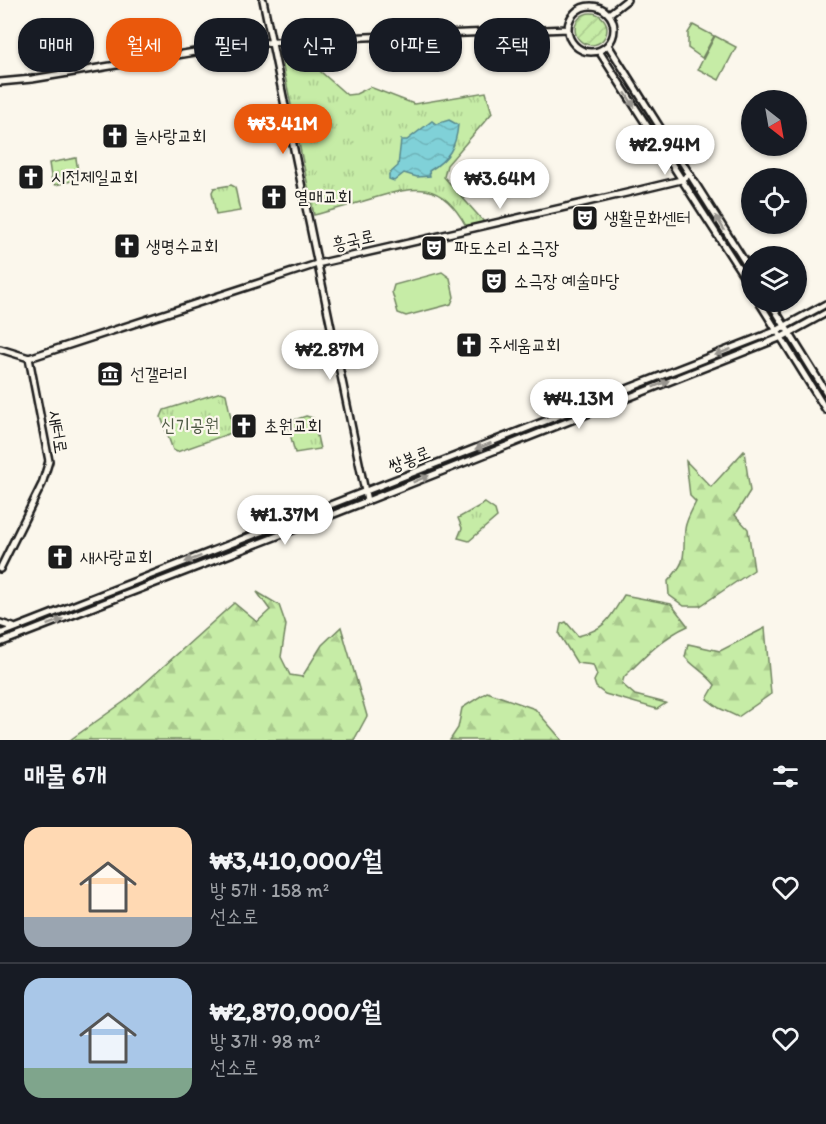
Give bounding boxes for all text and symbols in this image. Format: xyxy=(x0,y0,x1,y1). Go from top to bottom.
chip: 매매 xyxy=(18,18,94,72)
chip: 월세 xyxy=(106,18,182,72)
chip: 필터 xyxy=(194,18,269,72)
chip: 신규 xyxy=(281,18,357,72)
chip: 아파트 xyxy=(369,18,462,72)
chip: 주택 xyxy=(474,18,550,72)
north arrow xyxy=(741,90,807,156)
map controls xyxy=(741,90,807,312)
one-way arrow xyxy=(625,92,636,108)
pin: ₩3.41M xyxy=(234,104,332,155)
text: ₩3.41M xyxy=(248,111,318,135)
church icon: 늘사랑교회 xyxy=(100,121,130,151)
place label: 늘사랑교회 xyxy=(134,125,206,147)
pin: ₩2.94M xyxy=(616,125,714,176)
text: ₩2.94M xyxy=(630,132,700,156)
pin: ₩3.64M xyxy=(451,159,549,210)
church icon: 시전제일교회 xyxy=(16,162,46,192)
place label: 시전제일교회 xyxy=(51,166,138,188)
text: ₩3.64M xyxy=(464,166,536,190)
button: locate xyxy=(741,168,807,234)
church icon: 열매교회 xyxy=(259,182,289,212)
place label: 열매교회 xyxy=(294,186,352,208)
theatre icon: 생활문화센터 xyxy=(570,203,600,233)
place label: 생활문화센터 xyxy=(604,207,691,229)
one-way arrow xyxy=(715,215,726,231)
street label: 흥국로 xyxy=(329,224,377,256)
church icon: 생명수교회 xyxy=(112,231,142,261)
theatre icon: 파도소리 소극장 xyxy=(419,233,449,263)
place label: 생명수교회 xyxy=(146,235,218,257)
place label: 파도소리 소극장 xyxy=(454,237,559,259)
button: layers xyxy=(741,246,807,312)
theatre icon: 소극장 예술마당 xyxy=(479,266,509,296)
place label: 소극장 예술마당 xyxy=(514,270,620,292)
pin: ₩2.87M xyxy=(281,330,379,381)
church icon: 주세움교회 xyxy=(454,330,484,360)
place label: 주세움교회 xyxy=(488,334,560,356)
text: ₩2.87M xyxy=(295,337,365,361)
one-way arrow xyxy=(714,347,732,357)
museum icon: 선갤러리 xyxy=(95,359,125,389)
place label: 선갤러리 xyxy=(130,363,188,385)
pin: ₩4.13M xyxy=(530,379,628,430)
one-way arrow xyxy=(652,379,670,388)
text: ₩4.13M xyxy=(544,386,614,410)
street label: 새터로 xyxy=(44,409,72,455)
church icon: 초원교회 xyxy=(229,411,259,441)
park label: 신기공원 xyxy=(161,414,219,436)
place label: 초원교회 xyxy=(264,415,322,437)
street label: 쌍봉로 xyxy=(385,441,433,477)
one-way arrow xyxy=(474,441,492,451)
one-way arrow xyxy=(413,474,431,484)
pin: ₩1.37M xyxy=(236,495,334,546)
text: ₩1.37M xyxy=(251,502,319,526)
church icon: 새사랑교회 xyxy=(45,542,75,572)
place label: 새사랑교회 xyxy=(80,546,152,568)
one-way arrow xyxy=(184,555,202,564)
one-way arrow xyxy=(46,617,64,627)
text: 매물 6개 xyxy=(24,759,106,791)
icon: filters xyxy=(769,760,802,793)
text: ₩3,410,000/월 xyxy=(210,844,382,876)
icon: home xyxy=(72,851,144,923)
icon: heart xyxy=(769,871,802,904)
text: 방 5개 · 158 m² xyxy=(210,878,329,902)
text: 선소로 xyxy=(210,904,258,928)
text: ₩2,870,000/월 xyxy=(210,995,381,1027)
icon: home xyxy=(72,1002,144,1074)
icon: heart xyxy=(769,1022,802,1055)
text: 방 3개 · 98 m² xyxy=(210,1029,320,1053)
text: 선소로 xyxy=(210,1055,258,1079)

